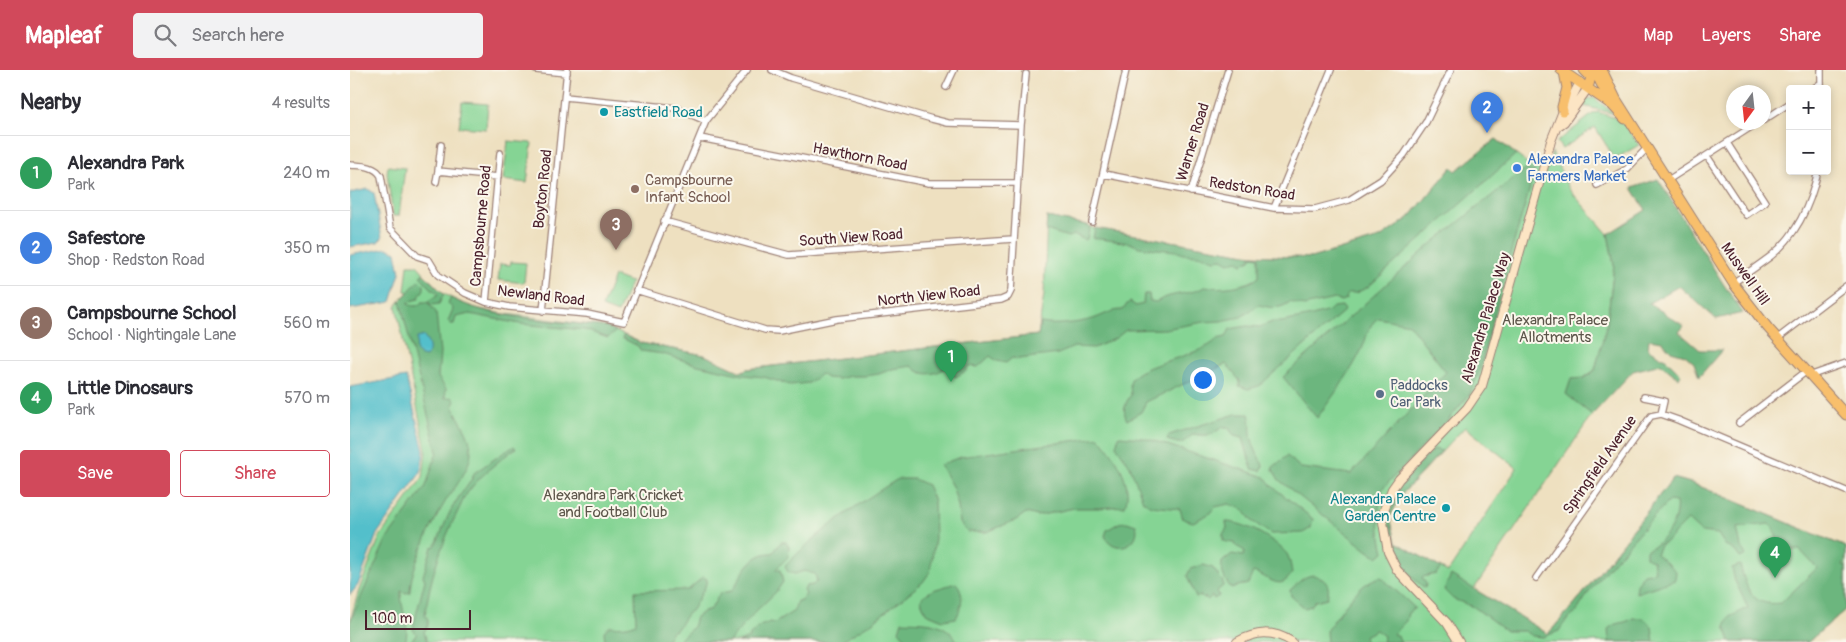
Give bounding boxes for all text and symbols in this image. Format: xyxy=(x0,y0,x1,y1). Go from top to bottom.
search box xyxy=(133,13,483,58)
text: Mapleaf xyxy=(25,21,103,50)
icon: search xyxy=(151,21,179,49)
text: Search here xyxy=(191,23,284,47)
text: Map xyxy=(1644,24,1673,47)
text: Layers xyxy=(1701,24,1751,47)
text: Share xyxy=(1779,24,1821,47)
north arrow xyxy=(1726,85,1771,130)
map controls xyxy=(1786,85,1831,175)
button: + xyxy=(1786,85,1831,130)
text: Nearby xyxy=(20,89,81,116)
pin: 2 xyxy=(1471,92,1503,133)
text: 4 results xyxy=(272,93,330,113)
street label: Warner Road xyxy=(1172,101,1214,183)
place label: Eastfield Road xyxy=(614,103,703,122)
marker: Eastfield Road xyxy=(598,106,610,118)
button: − xyxy=(1786,130,1831,175)
street label: Hawthorn Road xyxy=(811,139,909,175)
street label: Boyton Road xyxy=(529,148,557,230)
place label: Alexandra Palace Farmers Market xyxy=(1527,150,1634,186)
text: Alexandra Park xyxy=(67,151,184,175)
marker: Alexandra Palace Farmers Market xyxy=(1511,162,1523,174)
text: 1 xyxy=(33,163,39,183)
text: 240 m xyxy=(283,163,330,183)
street label: Campsbourne Road xyxy=(466,164,496,288)
place label: Campsbourne Infant School xyxy=(645,171,733,207)
street label: Redston Road xyxy=(1208,173,1296,205)
text: Park xyxy=(67,175,95,195)
marker: Campsbourne Infant School xyxy=(629,183,641,195)
pin: 3 xyxy=(600,209,632,250)
street label: South View Road xyxy=(798,225,904,251)
text: Safestore xyxy=(67,226,145,250)
text: 2 xyxy=(32,238,40,258)
text: 350 m xyxy=(284,238,330,258)
street label: Muswell Hill xyxy=(1716,239,1774,309)
text: Shop · Redston Road xyxy=(67,250,205,270)
street label: Alexandra Palace Way xyxy=(1457,250,1515,386)
street label: Newland Road xyxy=(496,281,586,311)
street label: North View Road xyxy=(877,281,981,311)
text: Campsbourne School xyxy=(67,301,237,325)
park label: Alexandra Palace Allotments xyxy=(1502,311,1609,347)
text: 3 xyxy=(32,313,40,333)
text: 560 m xyxy=(283,313,330,333)
text: School · Nightingale Lane xyxy=(67,325,236,345)
pin: 1 xyxy=(935,341,967,382)
your location xyxy=(1190,367,1216,393)
text: Little Dinosaurs xyxy=(67,376,193,400)
place label: Paddocks Car Park xyxy=(1390,376,1448,412)
text: 4 xyxy=(31,388,41,408)
text: 570 m xyxy=(284,388,330,408)
marker: Paddocks Car Park xyxy=(1374,388,1386,400)
text: Park xyxy=(67,400,95,420)
street label: Springfield Avenue xyxy=(1559,411,1641,518)
button: Save xyxy=(20,450,170,497)
button: Share xyxy=(180,450,330,497)
park label: Alexandra Park Cricket and Football Club xyxy=(543,486,684,522)
place label: Alexandra Palace Garden Centre xyxy=(1330,490,1437,526)
marker: Alexandra Palace Garden Centre xyxy=(1440,502,1452,514)
pin: 4 xyxy=(1759,537,1791,578)
scale bar xyxy=(365,607,471,630)
text: 100 m xyxy=(372,610,412,627)

